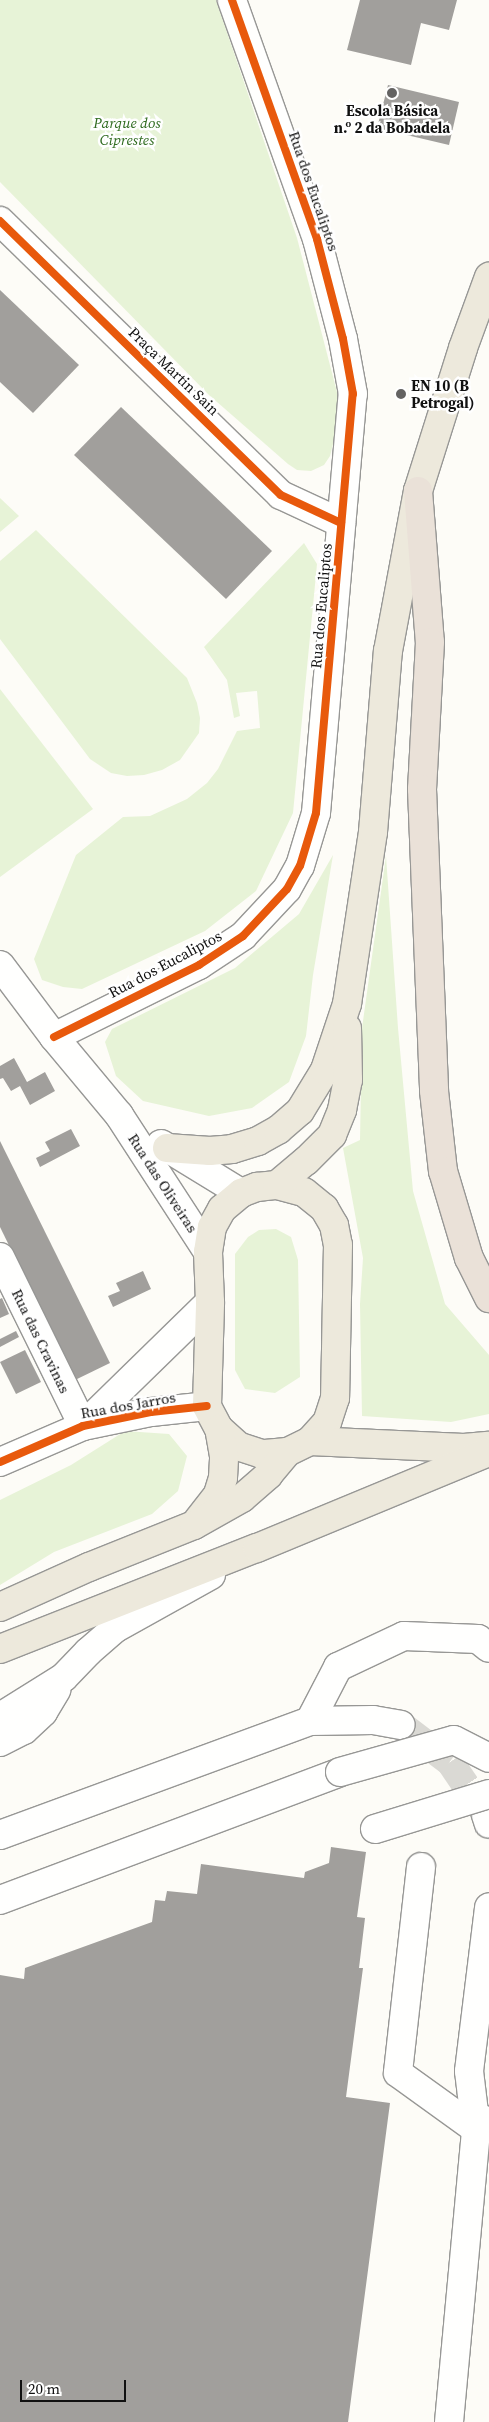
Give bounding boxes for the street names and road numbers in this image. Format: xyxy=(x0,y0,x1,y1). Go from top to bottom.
street label: Rua dos Eucaliptos xyxy=(285,129,343,253)
street label: Praça Martin Sain xyxy=(125,323,223,419)
street label: Rua dos Eucaliptos xyxy=(307,543,335,669)
street label: Rua dos Eucaliptos xyxy=(105,927,225,1001)
street label: Rua das Oliveiras xyxy=(124,1130,202,1236)
street label: Rua das Cravinas xyxy=(8,1286,74,1396)
street label: Rua dos Jarros xyxy=(79,1388,177,1422)

